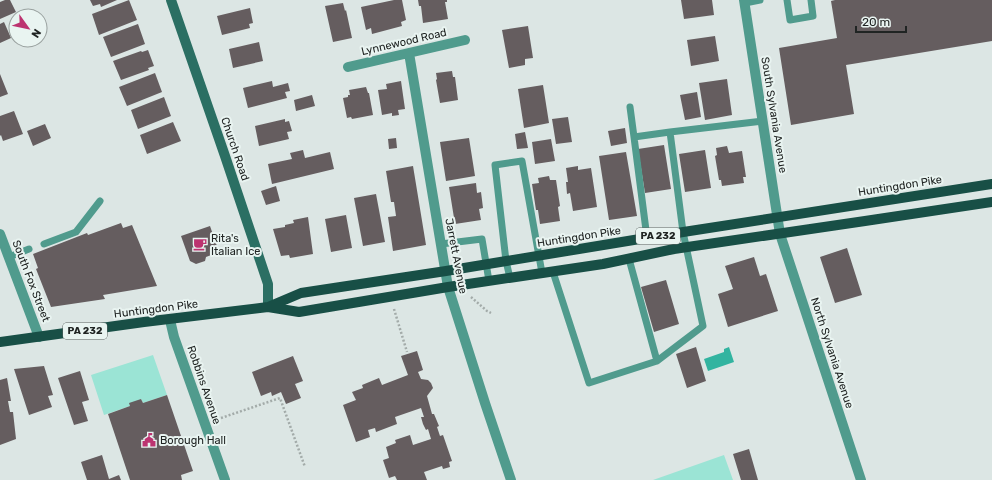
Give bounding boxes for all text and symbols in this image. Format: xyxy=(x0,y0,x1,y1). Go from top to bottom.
north arrow xyxy=(8,8,48,48)
scale bar xyxy=(856,8,906,34)
text: 20 m xyxy=(862,15,890,29)
text: N xyxy=(28,26,44,40)
street label: Lynnewood Road xyxy=(360,26,448,58)
street label: South Sylvania Avenue xyxy=(758,56,790,174)
street label: Church Road xyxy=(218,116,252,182)
street label: Huntingdon Pike xyxy=(857,173,943,199)
street label: Jarrett Avenue xyxy=(442,217,470,295)
street label: Huntingdon Pike xyxy=(536,224,622,250)
road number: PA 232 xyxy=(636,228,680,244)
place label: Rita's Italian Ice xyxy=(211,232,260,258)
cafe icon: Rita's Italian Ice xyxy=(192,236,208,252)
street label: South Fox Street xyxy=(9,238,53,324)
street label: North Sylvania Avenue xyxy=(808,296,856,410)
street label: Huntingdon Pike xyxy=(113,297,199,321)
road number: PA 232 xyxy=(63,323,107,339)
street label: Robbins Avenue xyxy=(184,344,224,426)
public building icon: Borough Hall xyxy=(141,432,157,448)
place label: Borough Hall xyxy=(160,434,226,447)

